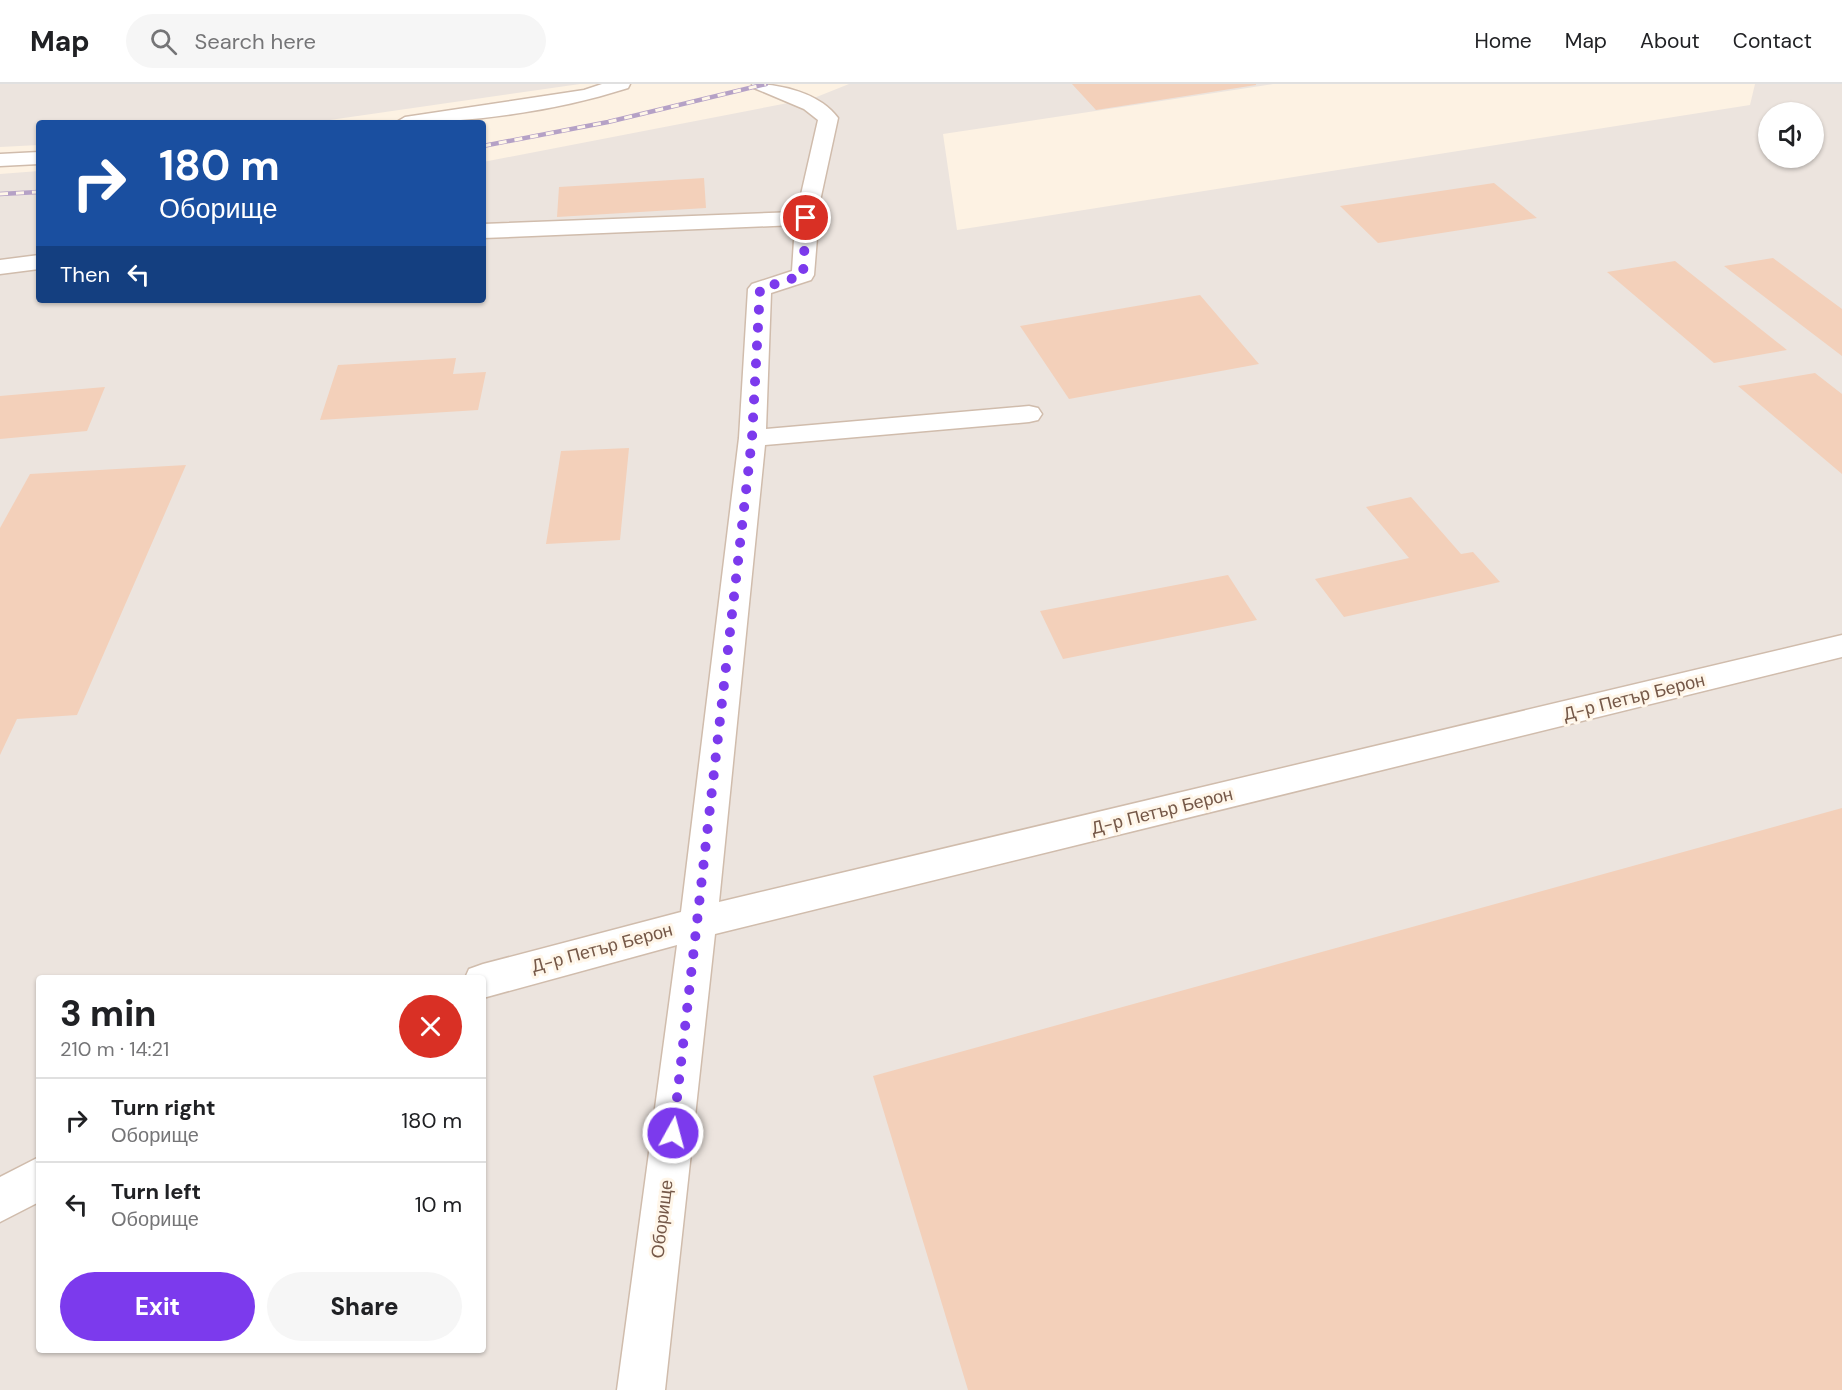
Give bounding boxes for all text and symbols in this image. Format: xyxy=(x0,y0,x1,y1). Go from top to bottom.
search box xyxy=(126,14,546,68)
text: Map xyxy=(30,23,90,60)
icon: search xyxy=(147,25,180,58)
text: Search here xyxy=(195,27,316,56)
text: Home xyxy=(1474,27,1532,55)
text: Map xyxy=(1565,27,1607,55)
text: About xyxy=(1640,27,1700,55)
text: Contact xyxy=(1733,27,1812,55)
map controls xyxy=(1758,102,1824,168)
button: sound xyxy=(1758,102,1824,168)
text: 180 m xyxy=(159,138,280,193)
icon: right xyxy=(60,144,138,222)
text: Оборище xyxy=(159,191,278,226)
pin xyxy=(780,192,831,243)
icon: arrive xyxy=(789,201,822,234)
icon: left xyxy=(122,258,155,291)
text: Then xyxy=(60,260,110,289)
street label: Д-р Петър Берон xyxy=(1561,668,1707,726)
street label: Д-р Петър Берон xyxy=(1089,782,1235,840)
street label: Д-р Петър Берон xyxy=(529,918,675,978)
text: 3 min xyxy=(60,990,156,1037)
button: close xyxy=(399,995,462,1058)
text: 210 m · 14:21 xyxy=(60,1036,169,1062)
text: Turn right xyxy=(111,1093,216,1122)
position arrow xyxy=(641,1101,705,1165)
icon: right xyxy=(60,1104,93,1137)
text: 180 m xyxy=(401,1106,462,1135)
text: Оборище xyxy=(111,1122,199,1148)
text: Turn left xyxy=(111,1177,201,1206)
street label: Оборище xyxy=(645,1178,679,1260)
icon: left xyxy=(60,1188,93,1221)
text: 10 m xyxy=(415,1190,462,1219)
text: Оборище xyxy=(111,1206,199,1232)
button: Exit xyxy=(60,1272,255,1341)
button: Share xyxy=(267,1272,462,1341)

